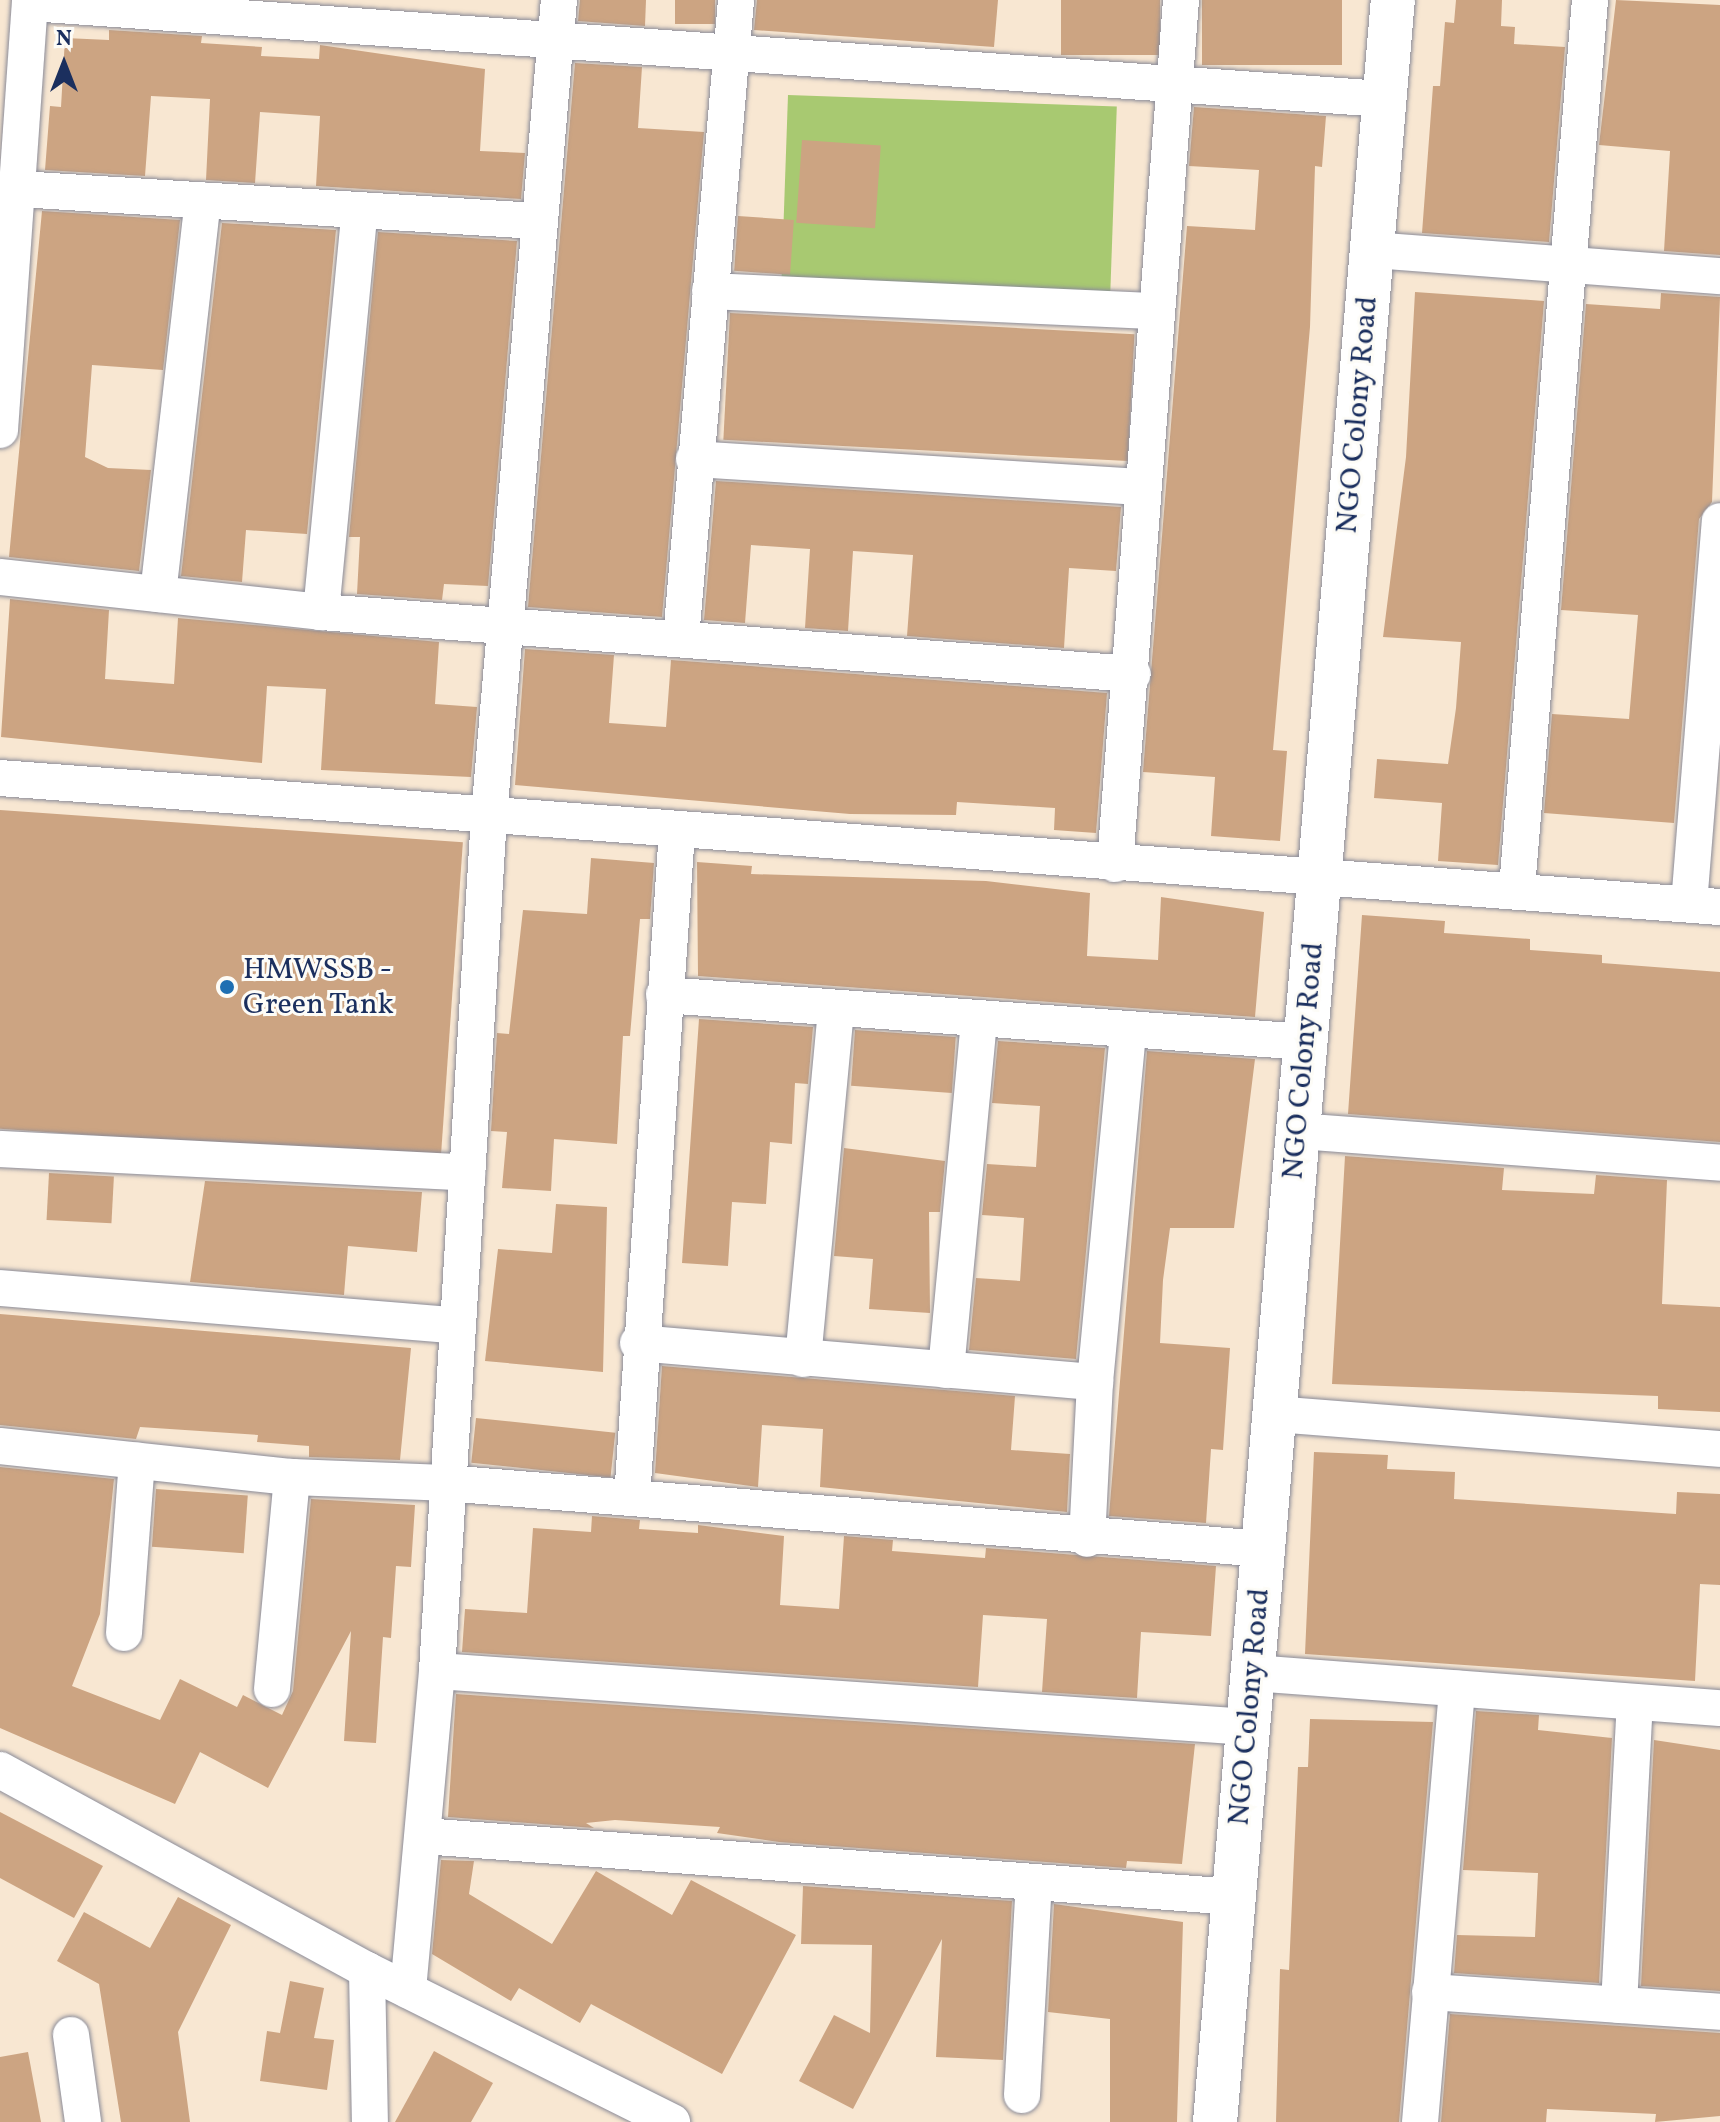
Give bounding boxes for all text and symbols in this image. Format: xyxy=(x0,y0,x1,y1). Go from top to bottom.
north arrow xyxy=(24,24,104,104)
text: N xyxy=(56,24,72,55)
street label: NGO Colony Road xyxy=(1330,294,1386,536)
street label: NGO Colony Road xyxy=(1276,940,1332,1182)
place label: HMWSSB - Green Tank xyxy=(243,952,395,1022)
marker: HMWSSB - Green Tank xyxy=(218,978,236,996)
street label: NGO Colony Road xyxy=(1222,1586,1278,1828)

